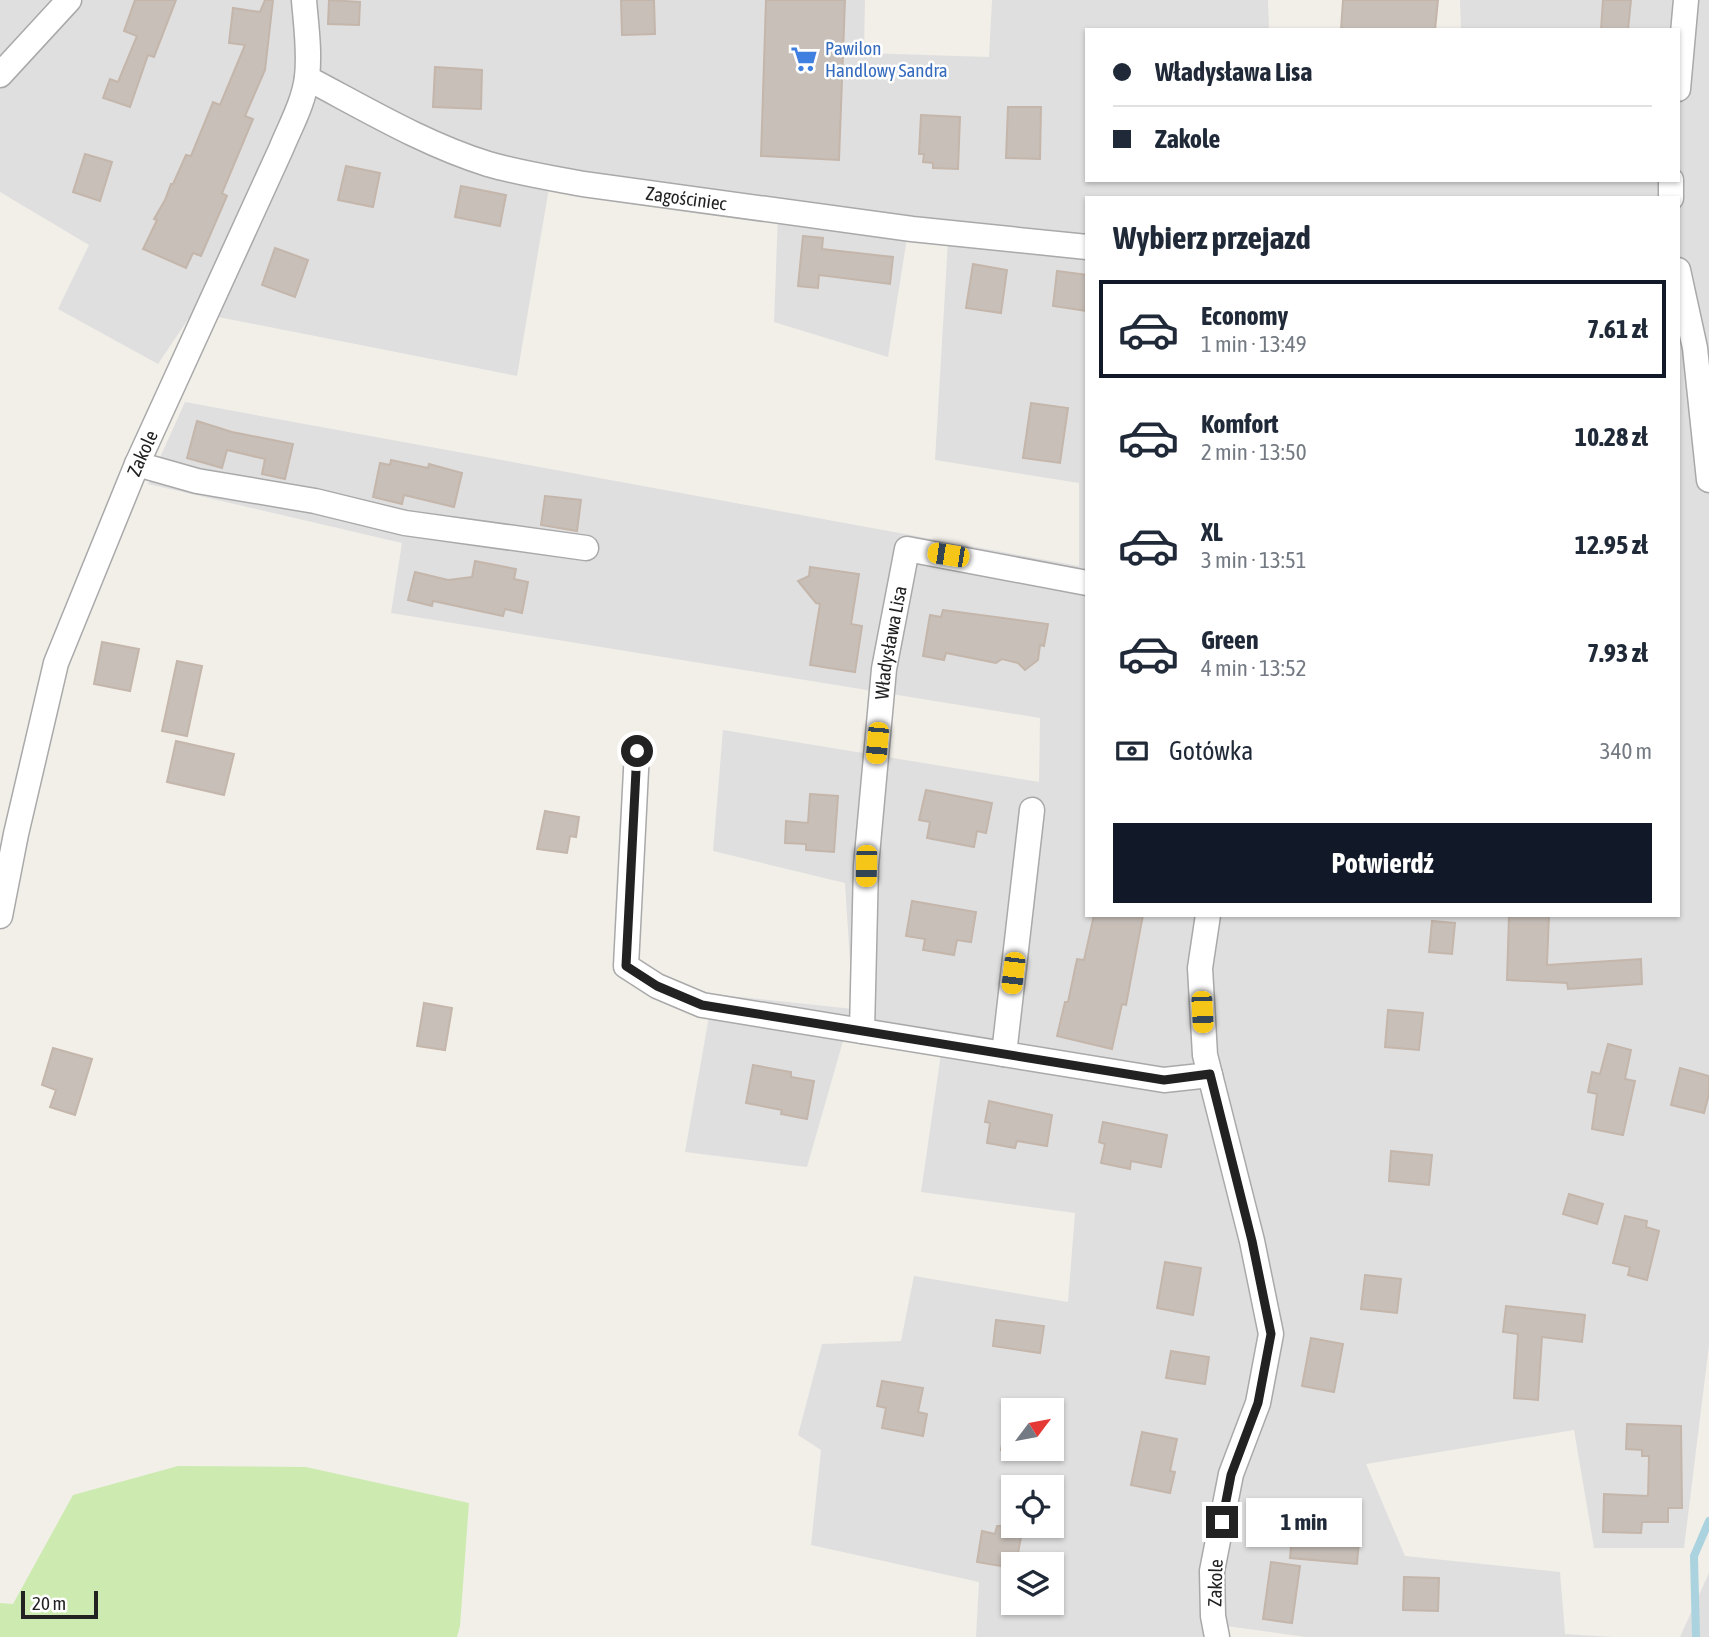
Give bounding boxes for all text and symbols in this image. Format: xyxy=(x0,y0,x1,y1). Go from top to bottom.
place label: Pawilon Handlowy Sandra xyxy=(825,37,948,81)
supermarket icon: Pawilon Handlowy Sandra xyxy=(789,44,819,74)
text: Władysława Lisa xyxy=(1155,57,1312,87)
text: Zakole xyxy=(1155,124,1220,154)
street label: Zagościniec xyxy=(644,182,729,215)
text: Wybierz przejazd xyxy=(1113,219,1311,256)
icon: car xyxy=(1117,298,1180,361)
text: Economy xyxy=(1201,301,1288,331)
text: 7.61 zł xyxy=(1587,314,1648,344)
text: 1 min · 13:49 xyxy=(1201,331,1307,357)
icon: car xyxy=(1117,406,1180,469)
text: Komfort xyxy=(1201,409,1278,439)
text: 10.28 zł xyxy=(1575,422,1648,452)
street label: Zakole xyxy=(122,427,162,479)
text: 2 min · 13:50 xyxy=(1201,439,1307,465)
icon: car xyxy=(1117,514,1180,577)
text: XL xyxy=(1201,517,1223,547)
text: 12.95 zł xyxy=(1575,530,1648,560)
car xyxy=(926,541,971,569)
text: 3 min · 13:51 xyxy=(1201,547,1307,573)
street label: Władysława Lisa xyxy=(870,584,911,700)
icon: car xyxy=(1117,622,1180,685)
text: Green xyxy=(1201,625,1259,655)
text: 7.93 zł xyxy=(1587,638,1648,668)
text: 4 min · 13:52 xyxy=(1201,655,1307,681)
car xyxy=(865,721,890,765)
icon: cash xyxy=(1113,732,1151,770)
route start xyxy=(621,735,653,767)
text: Gotówka xyxy=(1169,736,1253,766)
text: 340 m xyxy=(1600,738,1652,764)
button: Potwierdź xyxy=(1113,823,1652,903)
car xyxy=(856,845,877,887)
car xyxy=(1001,951,1026,995)
car xyxy=(1191,990,1214,1034)
north arrow xyxy=(1001,1398,1064,1461)
map controls xyxy=(1001,1398,1064,1615)
button: locate xyxy=(1001,1475,1064,1538)
callout: 1 min xyxy=(1246,1498,1362,1546)
route end xyxy=(1206,1506,1238,1538)
text: 1 min xyxy=(1281,1509,1327,1535)
button: layers xyxy=(1001,1552,1064,1615)
street label: Zakole xyxy=(1203,1559,1227,1607)
scale bar xyxy=(21,1588,98,1620)
text: 20 m xyxy=(32,1592,66,1614)

